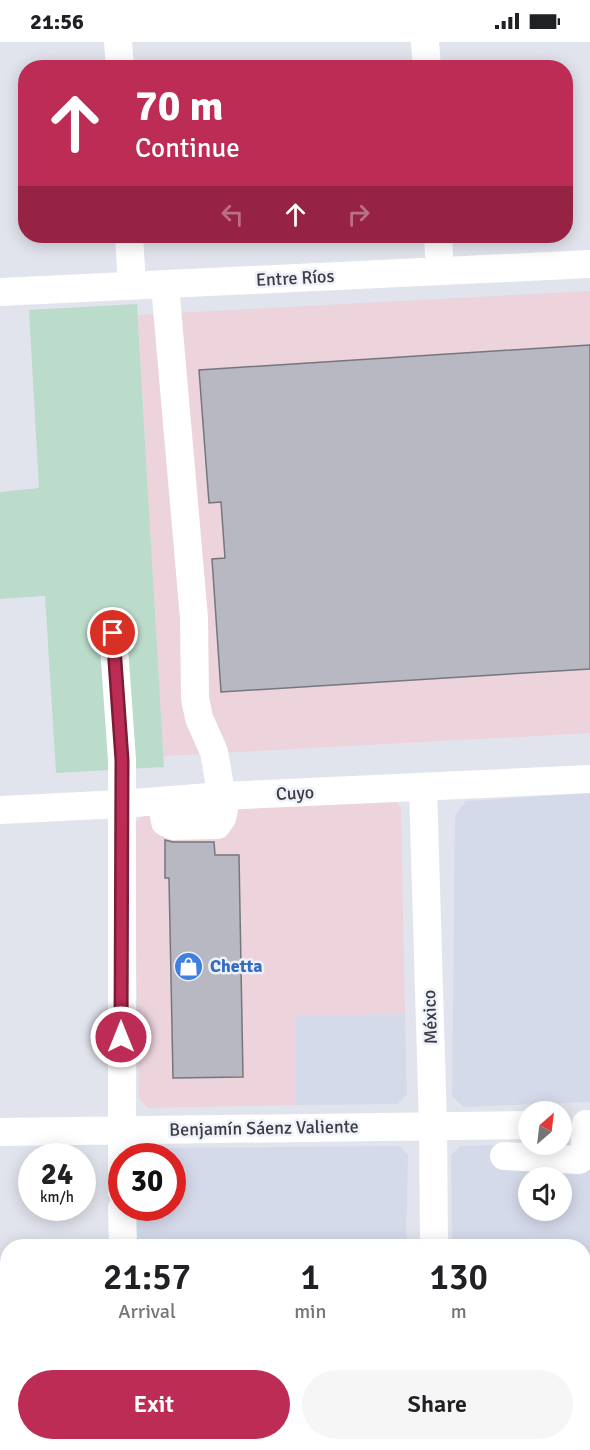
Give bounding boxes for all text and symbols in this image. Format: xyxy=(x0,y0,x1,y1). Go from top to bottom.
text: 21:56 xyxy=(30,8,84,35)
text: 70 m xyxy=(135,81,224,132)
icon: ahead xyxy=(36,84,114,162)
text: Continue xyxy=(135,132,240,165)
icon: left xyxy=(216,198,249,231)
icon: ahead xyxy=(279,198,312,231)
icon: right xyxy=(342,198,375,231)
street label: Entre Ríos xyxy=(255,265,335,291)
pin xyxy=(87,607,138,658)
icon: arrive xyxy=(96,616,129,649)
street label: Cuyo xyxy=(275,781,315,805)
shop icon: Chetta xyxy=(173,950,205,982)
place label: Chetta xyxy=(210,955,262,977)
street label: México xyxy=(418,989,442,1045)
position arrow xyxy=(89,1005,153,1069)
north arrow xyxy=(518,1101,572,1155)
map controls xyxy=(518,1101,572,1221)
street label: Benjamín Sáenz Valiente xyxy=(169,1115,359,1141)
speed limit sign: 30 xyxy=(108,1143,186,1221)
text: 24 xyxy=(41,1156,73,1193)
button: sound xyxy=(518,1167,572,1221)
text: km/h xyxy=(40,1188,74,1206)
text: 21:57 xyxy=(103,1255,191,1300)
text: 1 xyxy=(301,1255,320,1300)
text: 130 xyxy=(430,1255,488,1300)
text: Arrival xyxy=(118,1299,176,1324)
text: min xyxy=(294,1299,326,1324)
text: m xyxy=(451,1299,467,1324)
button: Exit xyxy=(18,1370,290,1439)
button: Share xyxy=(302,1370,573,1439)

